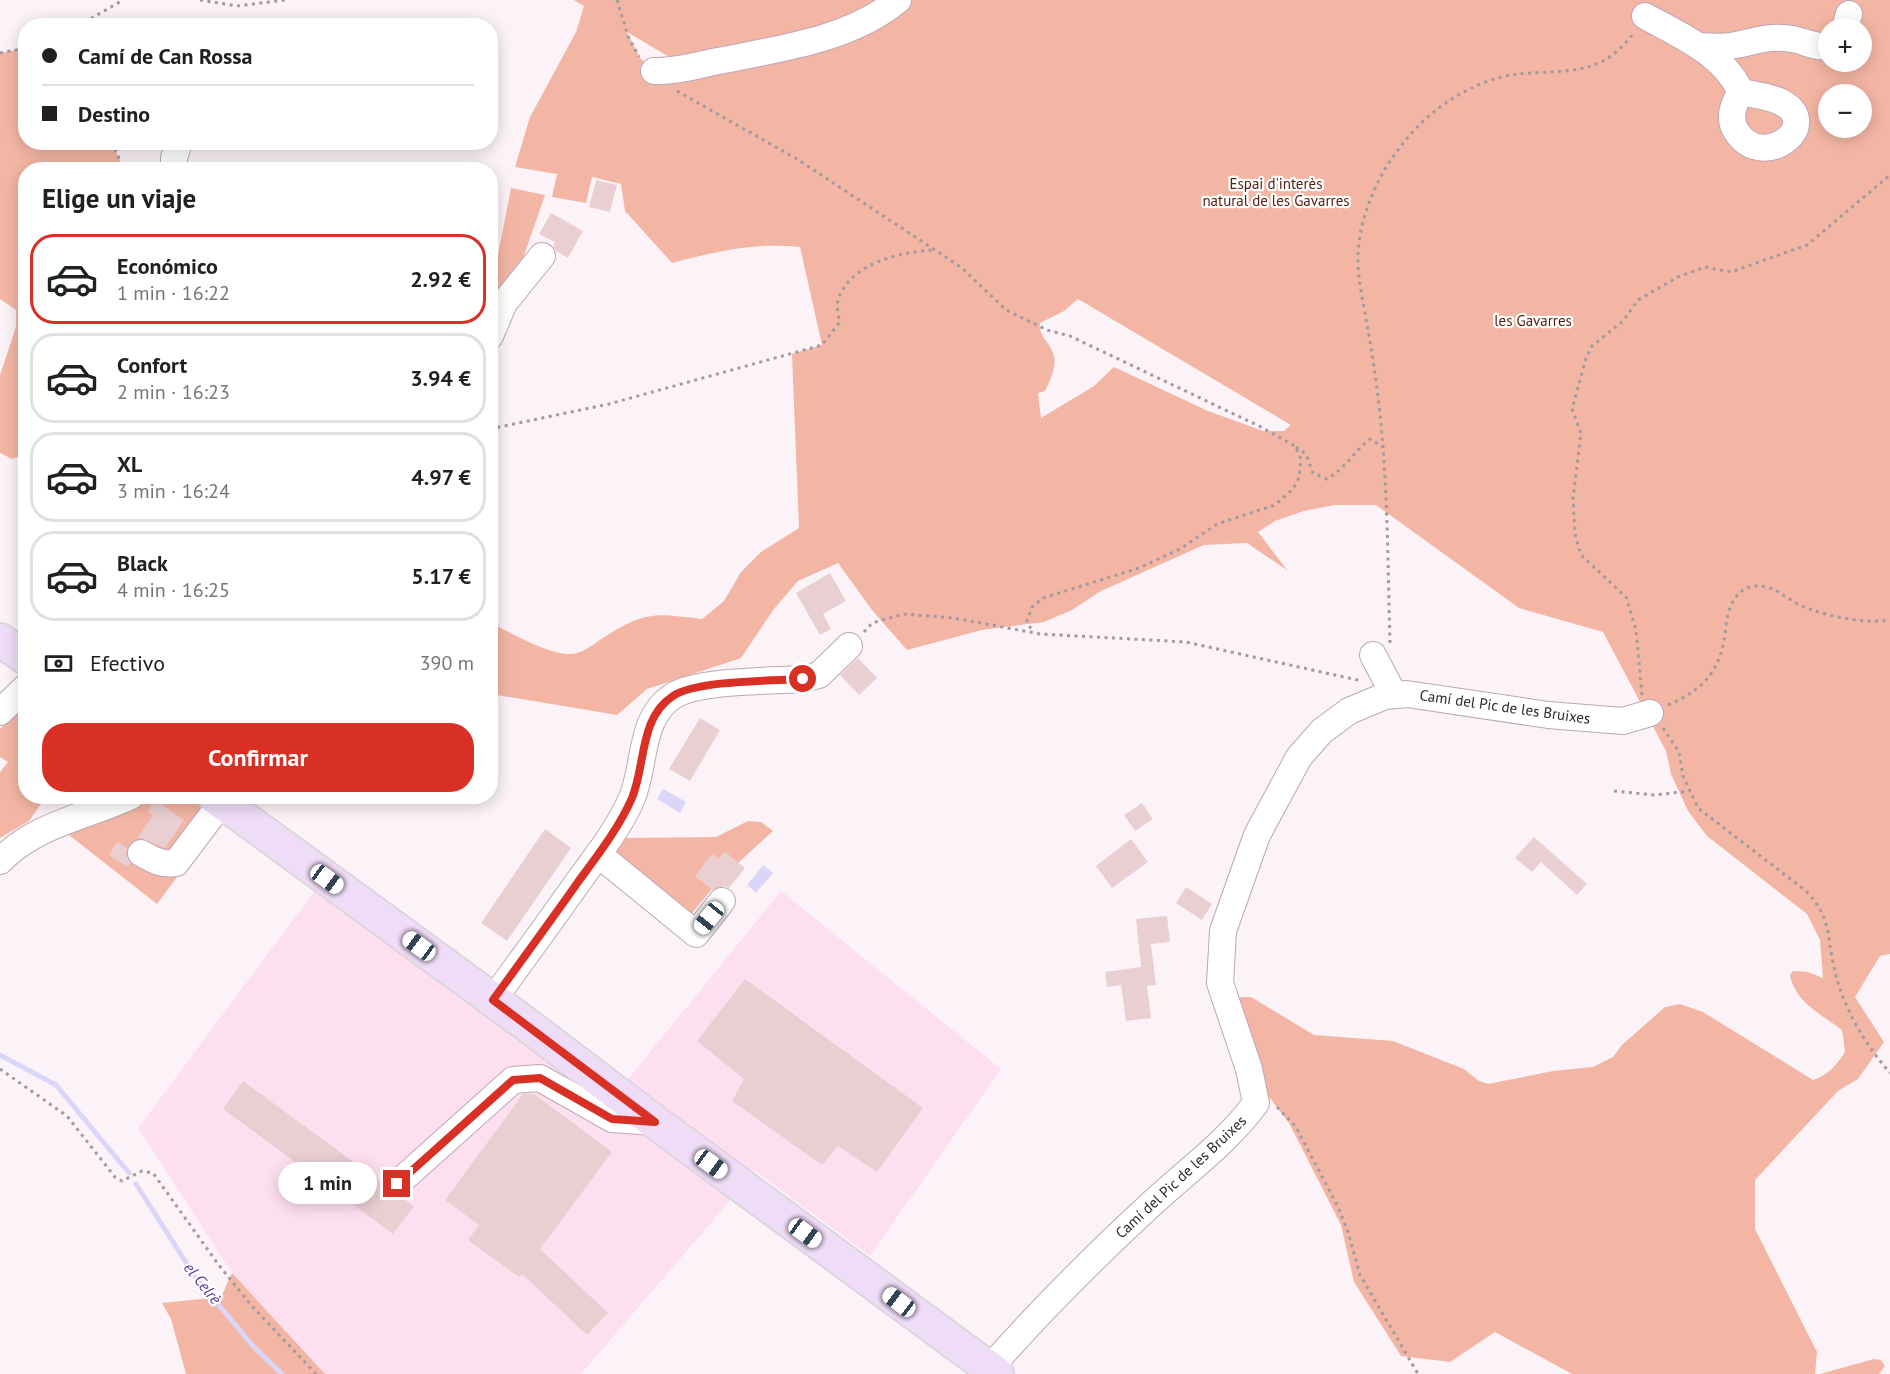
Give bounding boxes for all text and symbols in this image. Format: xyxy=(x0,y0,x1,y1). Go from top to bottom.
map controls xyxy=(1818,18,1872,138)
button: + xyxy=(1818,18,1872,72)
text: Camí de Can Rossa xyxy=(78,42,252,70)
button: − xyxy=(1818,84,1872,138)
text: Destino xyxy=(78,100,150,128)
park label: Espai d'interès natural de les Gavarres xyxy=(1202,174,1350,210)
text: Elige un viaje xyxy=(42,181,196,215)
icon: car xyxy=(45,252,99,306)
text: Económico xyxy=(117,252,218,280)
text: 2.92 € xyxy=(410,265,471,293)
text: 1 min · 16:22 xyxy=(117,280,230,306)
park label: les Gavarres xyxy=(1494,311,1572,330)
icon: car xyxy=(45,351,99,405)
text: Confort xyxy=(117,351,187,379)
text: 3.94 € xyxy=(410,364,471,392)
text: 2 min · 16:23 xyxy=(117,379,230,405)
icon: car xyxy=(45,450,99,504)
text: XL xyxy=(117,450,142,478)
text: 4.97 € xyxy=(411,463,471,491)
text: 3 min · 16:24 xyxy=(117,478,230,504)
icon: car xyxy=(45,549,99,603)
text: Black xyxy=(117,549,168,577)
text: 5.17 € xyxy=(411,562,471,590)
text: 4 min · 16:25 xyxy=(117,577,230,603)
icon: cash xyxy=(42,647,75,680)
text: Efectivo xyxy=(90,649,165,677)
text: 390 m xyxy=(420,650,474,676)
route start xyxy=(789,665,816,692)
street label: Camí del Pic de les Bruixes xyxy=(1419,685,1592,728)
button: Confirmar xyxy=(42,723,474,792)
car xyxy=(307,861,347,897)
car xyxy=(691,898,727,938)
car xyxy=(399,928,439,964)
street label: Camí del Pic de les Bruixes xyxy=(1111,1111,1250,1242)
car xyxy=(691,1146,731,1182)
callout: 1 min xyxy=(277,1163,376,1205)
text: 1 min xyxy=(303,1170,352,1196)
route end xyxy=(383,1170,410,1197)
car xyxy=(785,1215,825,1251)
water label: el Celrè xyxy=(180,1258,226,1309)
car xyxy=(879,1284,919,1320)

